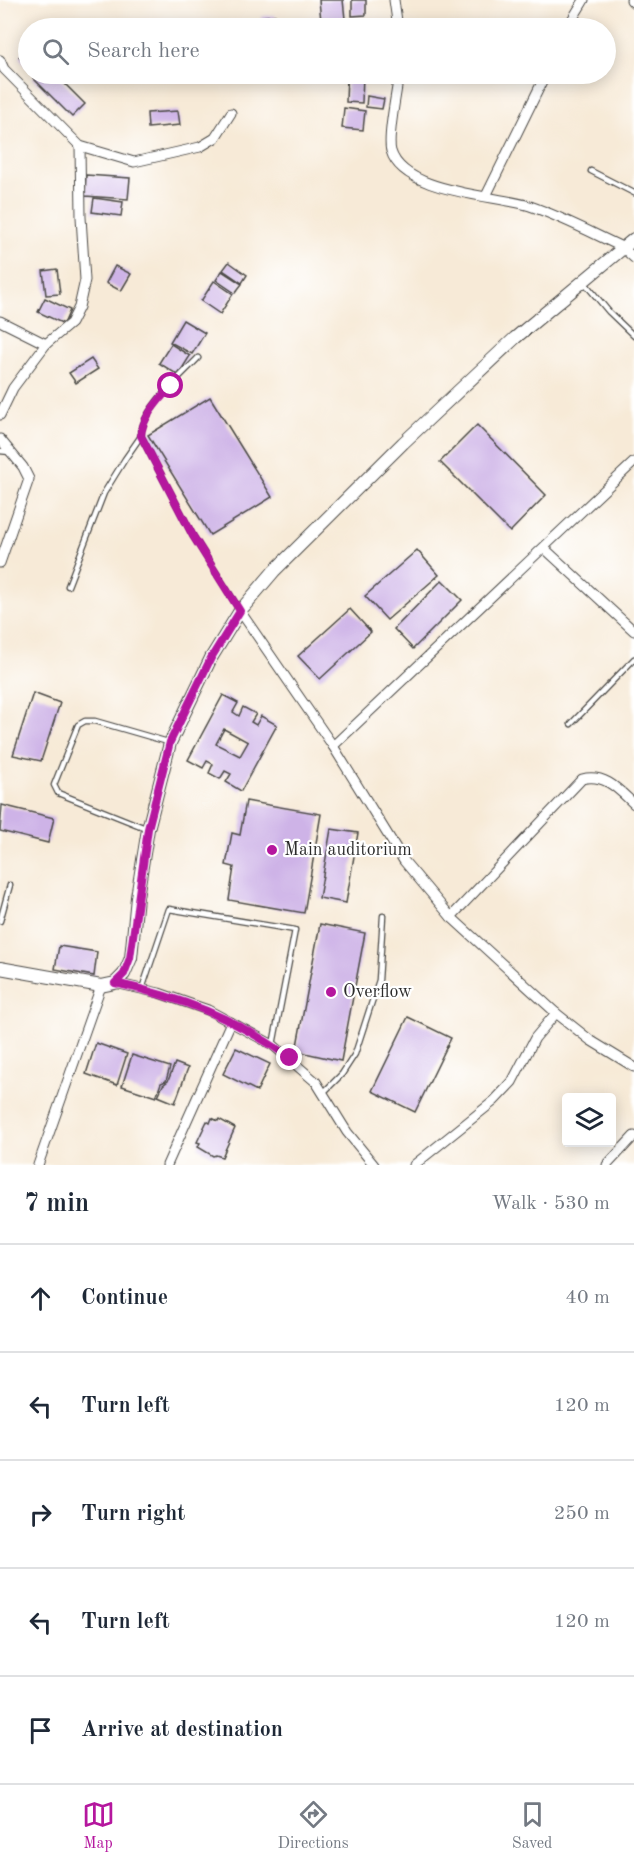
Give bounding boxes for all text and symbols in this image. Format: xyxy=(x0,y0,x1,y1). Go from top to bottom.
search box xyxy=(18,18,616,84)
icon: search xyxy=(39,35,72,68)
text: Search here xyxy=(87,40,200,62)
route start xyxy=(157,372,183,398)
place label: Main auditorium xyxy=(284,841,412,859)
marker: Main auditorium xyxy=(265,843,279,857)
place label: Overflow xyxy=(343,983,412,1001)
marker: Overflow xyxy=(324,985,338,999)
route end xyxy=(276,1044,302,1070)
map controls xyxy=(562,1093,616,1147)
button: layers xyxy=(562,1093,616,1147)
text: 7 min xyxy=(24,1191,89,1217)
text: Walk · 530 m xyxy=(491,1194,610,1214)
icon: ahead xyxy=(24,1282,57,1315)
text: Continue xyxy=(81,1287,168,1309)
text: 40 m xyxy=(565,1288,610,1308)
icon: left xyxy=(24,1390,57,1423)
text: Turn left xyxy=(81,1395,170,1417)
text: 120 m xyxy=(554,1396,610,1416)
icon: right xyxy=(24,1498,57,1531)
text: Turn right xyxy=(81,1503,185,1525)
text: 250 m xyxy=(554,1504,610,1524)
icon: left xyxy=(24,1606,57,1639)
text: Turn left xyxy=(81,1611,170,1633)
text: 120 m xyxy=(554,1612,610,1632)
icon: arrive xyxy=(24,1714,57,1747)
text: Arrive at destination xyxy=(81,1719,283,1741)
tab: Map xyxy=(82,1798,115,1854)
tab: Directions xyxy=(278,1798,349,1854)
tab: Saved xyxy=(512,1798,552,1854)

